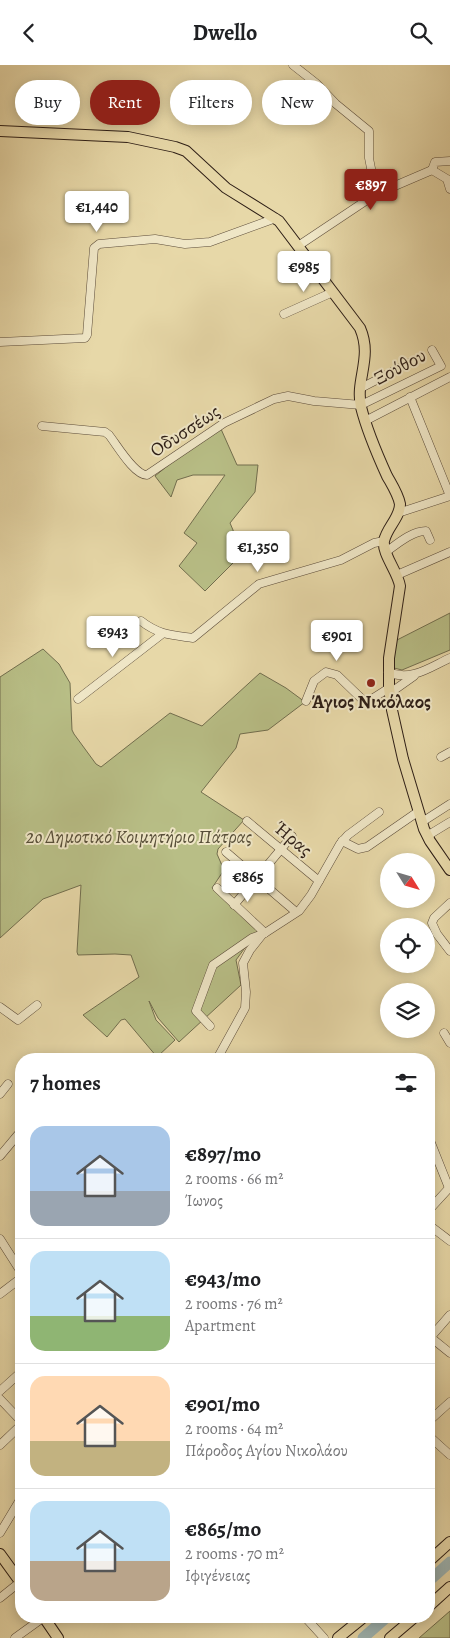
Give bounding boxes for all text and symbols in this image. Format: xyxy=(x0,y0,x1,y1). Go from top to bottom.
text: Dwello xyxy=(193,18,257,48)
icon: back xyxy=(15,19,43,47)
icon: search xyxy=(407,19,435,47)
chip: Buy xyxy=(15,80,80,125)
chip: Rent xyxy=(90,80,160,125)
chip: Filters xyxy=(170,80,252,125)
chip: New xyxy=(262,80,332,125)
pin: €897 xyxy=(341,169,401,211)
text: €897 xyxy=(355,174,387,196)
pin: €1,440 xyxy=(56,191,138,233)
text: €1,440 xyxy=(76,196,118,218)
pin: €985 xyxy=(274,251,334,293)
text: €985 xyxy=(288,256,320,278)
street label: Ξούθου xyxy=(369,342,431,392)
street label: Οδυσσέως xyxy=(145,399,225,463)
pin: €1,350 xyxy=(217,531,299,573)
text: €1,350 xyxy=(238,536,278,558)
pin: €943 xyxy=(83,615,143,658)
pin: €901 xyxy=(307,619,367,662)
text: €943 xyxy=(98,621,129,643)
text: €901 xyxy=(322,625,352,647)
marker: Άγιος Νικόλαος xyxy=(365,677,377,689)
place label: Άγιος Νικόλαος xyxy=(311,689,431,715)
street label: Ήρας xyxy=(268,815,318,863)
park label: 2o Δημοτικό Κοιμητήριο Πάτρας xyxy=(25,824,252,850)
north arrow xyxy=(380,853,435,907)
map controls xyxy=(380,853,435,1038)
pin: €865 xyxy=(218,861,278,903)
text: €865 xyxy=(232,866,264,888)
button: locate xyxy=(380,918,435,973)
button: layers xyxy=(380,983,435,1038)
text: 7 homes xyxy=(30,1069,101,1097)
icon: filters xyxy=(392,1069,420,1097)
text: €897/mo xyxy=(185,1140,261,1168)
icon: home xyxy=(70,1146,130,1206)
text: 2 rooms · 66 m² xyxy=(185,1168,283,1190)
text: Ίωνος xyxy=(185,1190,223,1212)
text: €943/mo xyxy=(185,1265,261,1293)
icon: home xyxy=(70,1271,130,1331)
text: 2 rooms · 76 m² xyxy=(185,1293,283,1315)
text: Apartment xyxy=(185,1315,256,1337)
text: €901/mo xyxy=(185,1390,260,1418)
icon: home xyxy=(70,1396,130,1456)
text: 2 rooms · 64 m² xyxy=(185,1418,283,1440)
text: Πάροδος Αγίου Νικολάου xyxy=(185,1440,348,1462)
text: €865/mo xyxy=(185,1515,261,1543)
icon: home xyxy=(70,1521,130,1581)
text: 2 rooms · 70 m² xyxy=(185,1543,284,1565)
text: Ιφιγένειας xyxy=(185,1565,250,1587)

